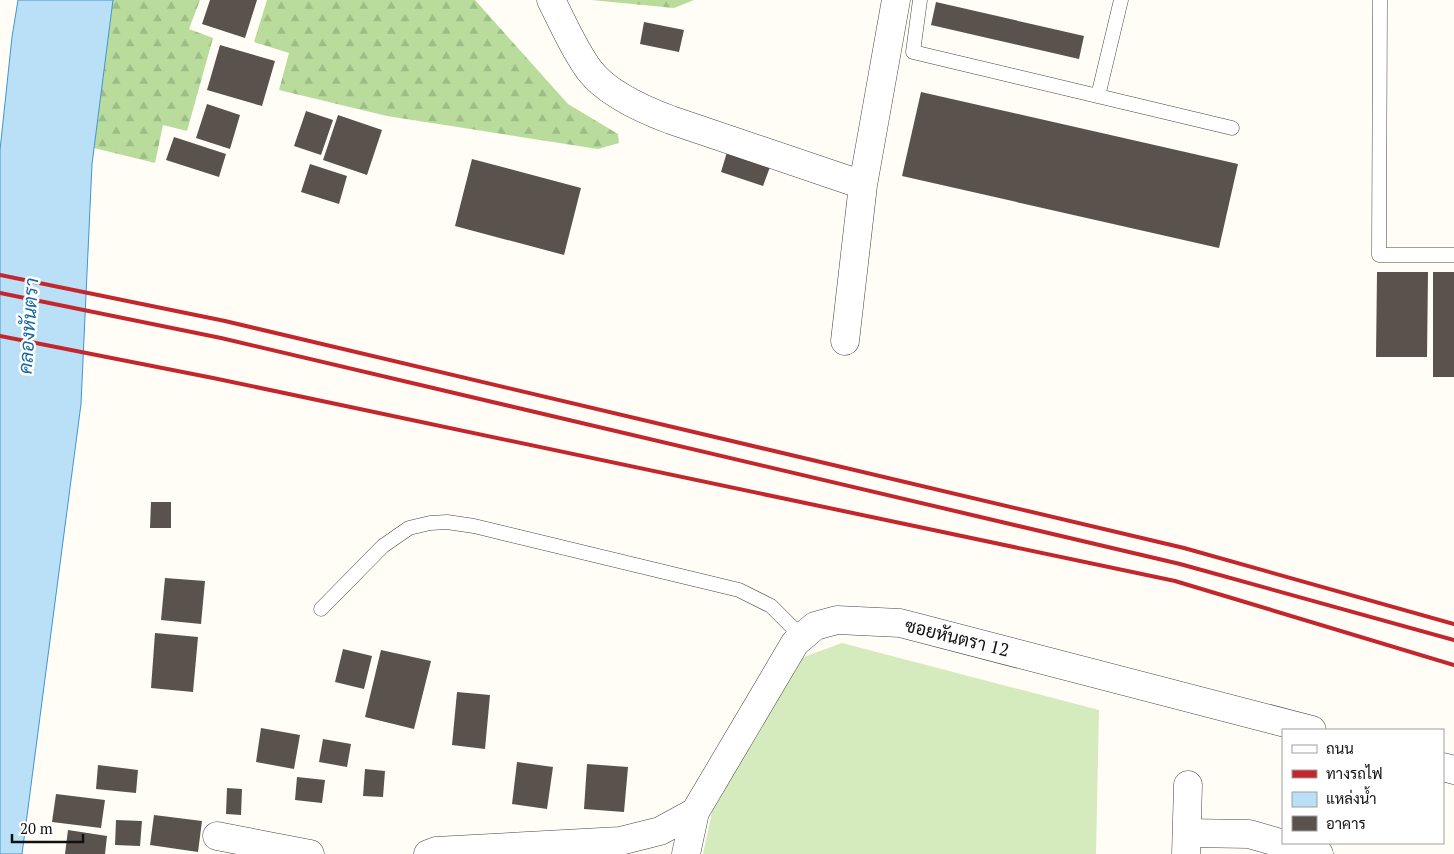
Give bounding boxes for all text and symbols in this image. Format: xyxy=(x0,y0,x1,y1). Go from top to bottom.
water label: คลองหันตรา xyxy=(12,277,43,375)
street label: ซอยหันตรา 12 xyxy=(903,612,1012,662)
legend xyxy=(1282,729,1444,844)
text: ถนน xyxy=(1326,738,1354,758)
text: ทางรถไฟ xyxy=(1326,763,1383,783)
text: แหล่งน้ำ xyxy=(1326,786,1377,808)
scale bar xyxy=(12,812,84,844)
text: อาคาร xyxy=(1326,813,1366,833)
text: 20 m xyxy=(20,818,53,838)

